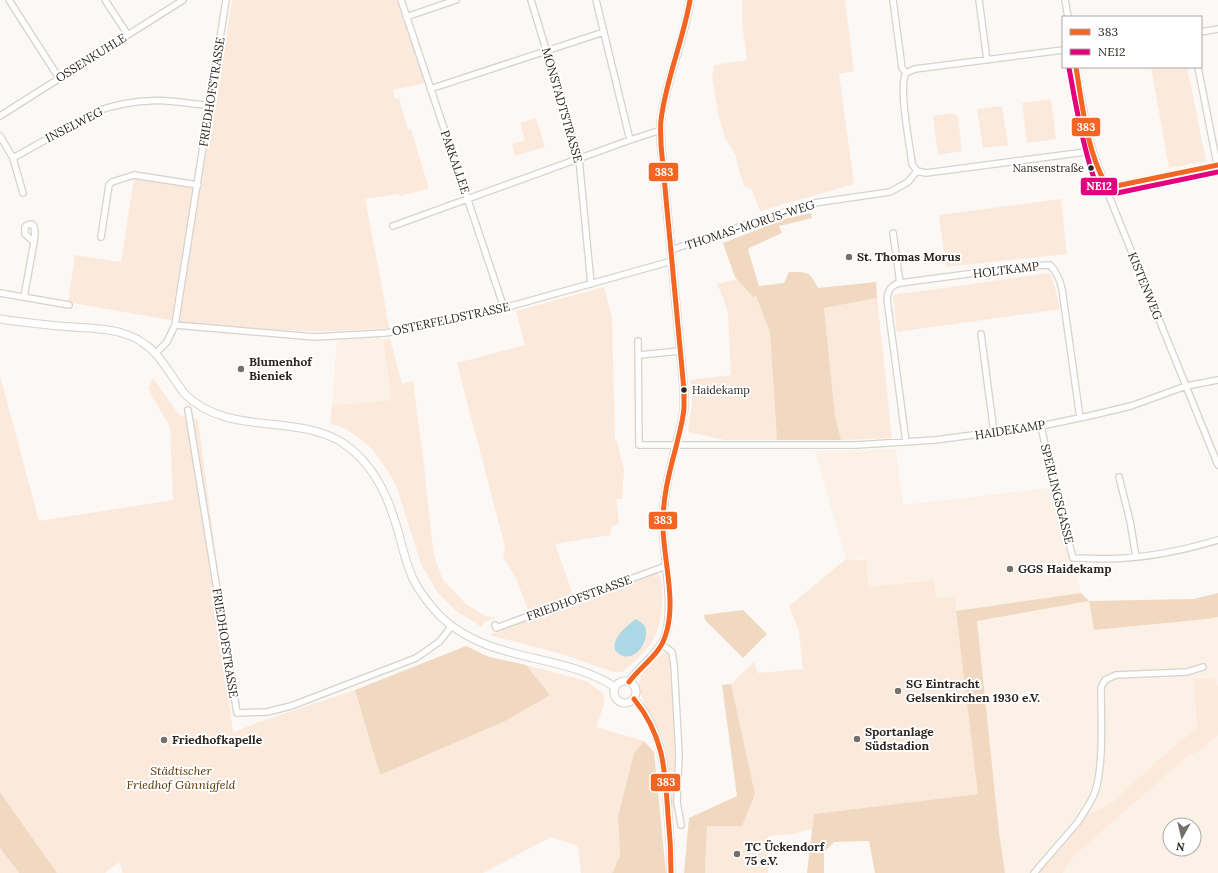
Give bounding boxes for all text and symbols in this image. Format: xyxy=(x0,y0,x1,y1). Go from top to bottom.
legend xyxy=(1062,16,1202,68)
text: 383 xyxy=(1098,24,1118,39)
street label: OSSENKUHLE xyxy=(53,30,129,85)
street label: FRIEDHOFSTRASSE xyxy=(195,36,228,148)
text: NE12 xyxy=(1098,44,1125,59)
street label: MONSTADTSTRASSE xyxy=(539,46,586,164)
street label: INSELWEG xyxy=(43,104,105,145)
line badge: 383 xyxy=(1071,117,1101,137)
text: 383 xyxy=(1077,120,1095,134)
street label: PARKALLEE xyxy=(438,128,473,196)
place label: Nansenstraße xyxy=(1012,161,1084,175)
line badge: 383 xyxy=(648,162,679,182)
marker: Nansenstraße xyxy=(1086,163,1096,173)
text: 383 xyxy=(655,165,673,179)
line badge: NE12 xyxy=(1080,177,1118,196)
text: NE12 xyxy=(1086,179,1112,193)
street label: THOMAS-MORUS-WEG xyxy=(683,197,816,253)
place label: St. Thomas Morus xyxy=(857,249,961,264)
street label: KISTENWEG xyxy=(1125,250,1166,322)
marker: St. Thomas Morus xyxy=(844,252,854,262)
street label: HOLTKAMP xyxy=(972,258,1040,281)
street label: OSTERFELDSTRASSE xyxy=(391,299,511,338)
place label: Blumenhof Bieniek xyxy=(249,354,313,383)
marker: Blumenhof Bieniek xyxy=(236,364,246,374)
place label: Haidekamp xyxy=(692,383,750,397)
marker: Haidekamp xyxy=(679,385,689,395)
street label: HAIDEKAMP xyxy=(974,417,1046,442)
street label: SPERLINGSGASSE xyxy=(1038,442,1077,546)
line badge: 383 xyxy=(648,511,678,530)
text: 383 xyxy=(654,513,672,527)
place label: GGS Haidekamp xyxy=(1018,561,1111,576)
marker: GGS Haidekamp xyxy=(1005,564,1015,574)
street label: FRIEDHOFSTRASSE xyxy=(524,572,633,624)
street label: FRIEDHOFSTRASSE xyxy=(209,587,242,699)
place label: SG Eintracht Gelsenkirchen 1930 e.V. xyxy=(906,676,1040,705)
marker: SG Eintracht Gelsenkirchen 1930 e.V. xyxy=(893,686,903,696)
place label: Sportanlage Südstadion xyxy=(865,724,934,753)
place label: Friedhofkapelle xyxy=(172,732,263,747)
marker: Sportanlage Südstadion xyxy=(852,734,862,744)
marker: Friedhofkapelle xyxy=(159,735,169,745)
park label: Städtischer Friedhof Günnigfeld xyxy=(127,763,236,792)
line badge: 383 xyxy=(650,773,681,792)
text: 383 xyxy=(657,775,675,789)
north arrow xyxy=(1162,817,1202,857)
place label: TC Ückendorf 75 e.V. xyxy=(745,839,826,868)
text: N xyxy=(1175,839,1186,854)
marker: TC Ückendorf 75 e.V. xyxy=(732,849,742,859)

